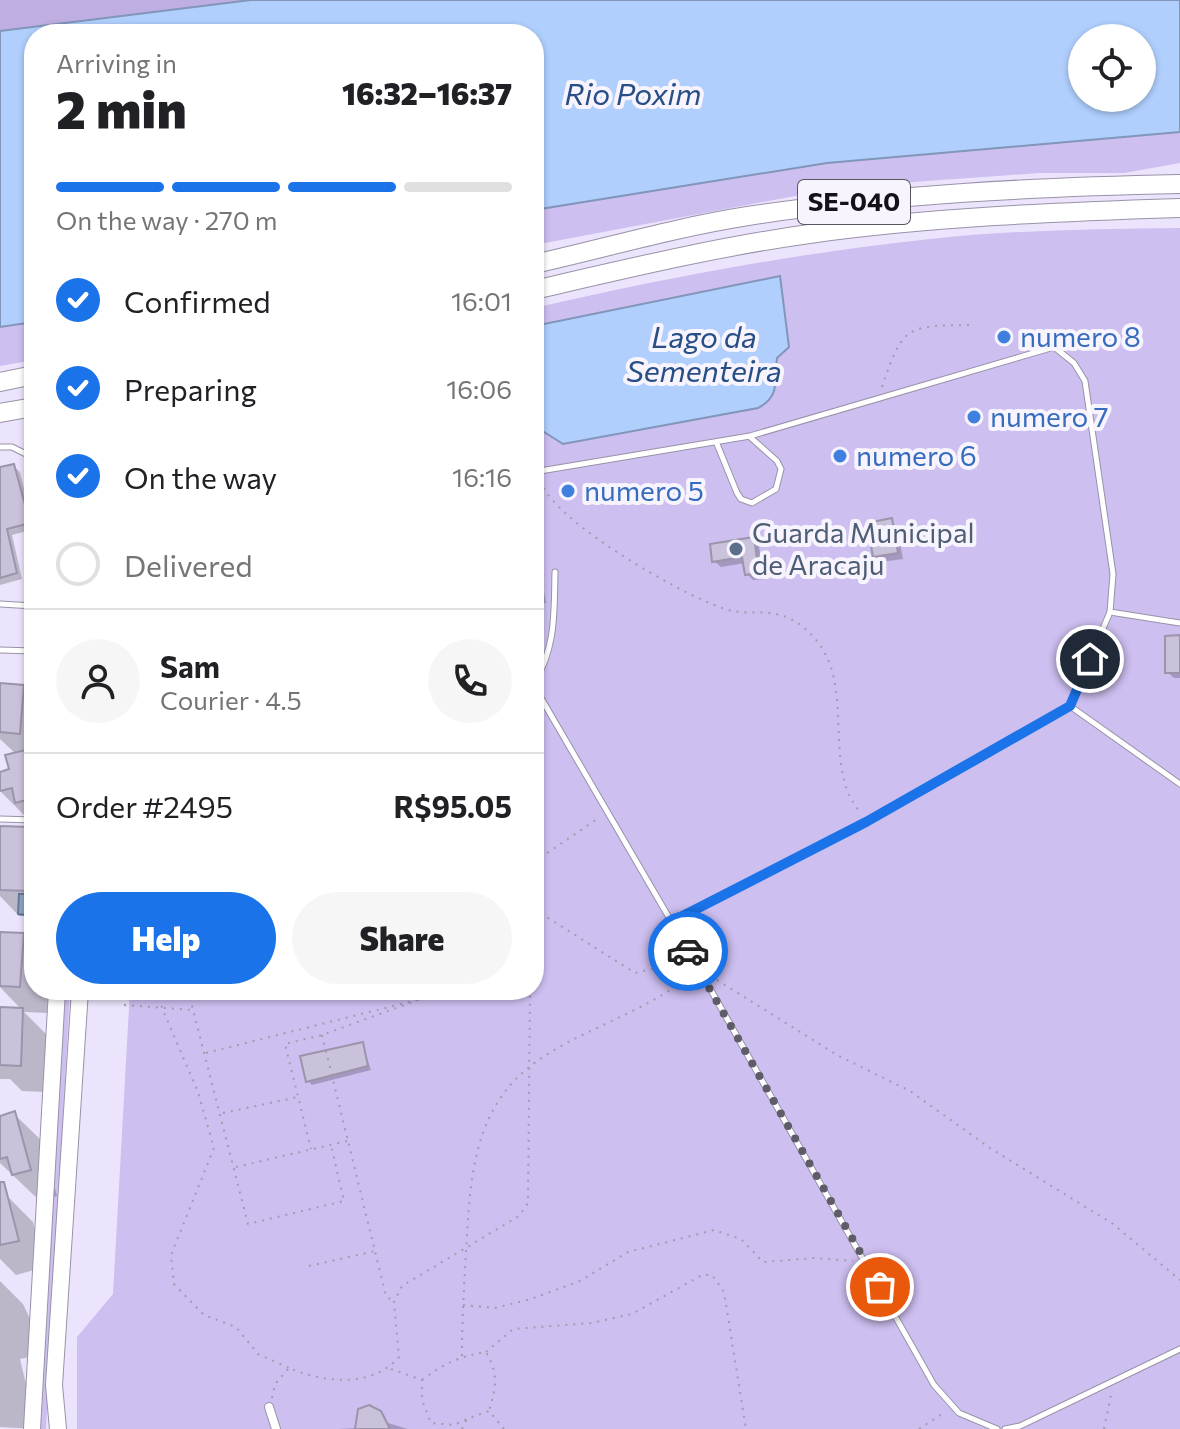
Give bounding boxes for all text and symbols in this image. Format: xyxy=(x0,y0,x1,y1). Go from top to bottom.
map controls xyxy=(1068,24,1156,112)
button: locate xyxy=(1068,24,1156,112)
text: Arriving in xyxy=(56,47,177,78)
text: 16:32–16:37 xyxy=(342,74,512,111)
water label: Rio Poxim xyxy=(565,74,701,111)
text: 2 min xyxy=(56,76,187,140)
road number: SE-040 xyxy=(798,180,910,224)
text: On the way · 270 m xyxy=(56,204,277,235)
icon: check xyxy=(56,278,100,322)
text: Confirmed xyxy=(124,282,271,319)
text: 16:01 xyxy=(451,285,512,316)
water label: Lago da Sementeira xyxy=(626,317,782,388)
place label: numero 8 xyxy=(1020,319,1141,353)
marker: numero 8 xyxy=(995,328,1013,346)
icon: check xyxy=(56,366,100,410)
text: Preparing xyxy=(124,370,257,407)
text: 16:06 xyxy=(446,373,512,404)
place label: numero 7 xyxy=(990,399,1108,433)
marker: numero 7 xyxy=(965,408,983,426)
place label: numero 6 xyxy=(856,438,977,472)
marker: numero 6 xyxy=(831,447,849,465)
icon: check xyxy=(56,454,100,498)
text: On the way xyxy=(124,458,277,495)
text: 16:16 xyxy=(452,461,512,492)
place label: numero 5 xyxy=(584,473,704,507)
marker: numero 5 xyxy=(559,482,577,500)
place label: Guarda Municipal de Aracaju xyxy=(752,515,975,581)
marker: Guarda Municipal de Aracaju xyxy=(727,540,745,558)
text: Delivered xyxy=(124,546,253,583)
pin xyxy=(1056,625,1124,693)
icon: home xyxy=(1068,637,1112,681)
button: person xyxy=(56,639,140,723)
button: phone xyxy=(428,639,512,723)
text: Sam xyxy=(160,647,220,684)
text: Courier · 4.5 xyxy=(160,684,302,715)
text: Order #2495 xyxy=(56,787,233,824)
text: R$95.05 xyxy=(393,787,512,824)
button: Help xyxy=(56,892,276,984)
button: Share xyxy=(292,892,512,984)
courier xyxy=(648,911,728,991)
icon: car xyxy=(666,929,710,973)
pin xyxy=(846,1253,914,1321)
icon: bag xyxy=(858,1265,902,1309)

